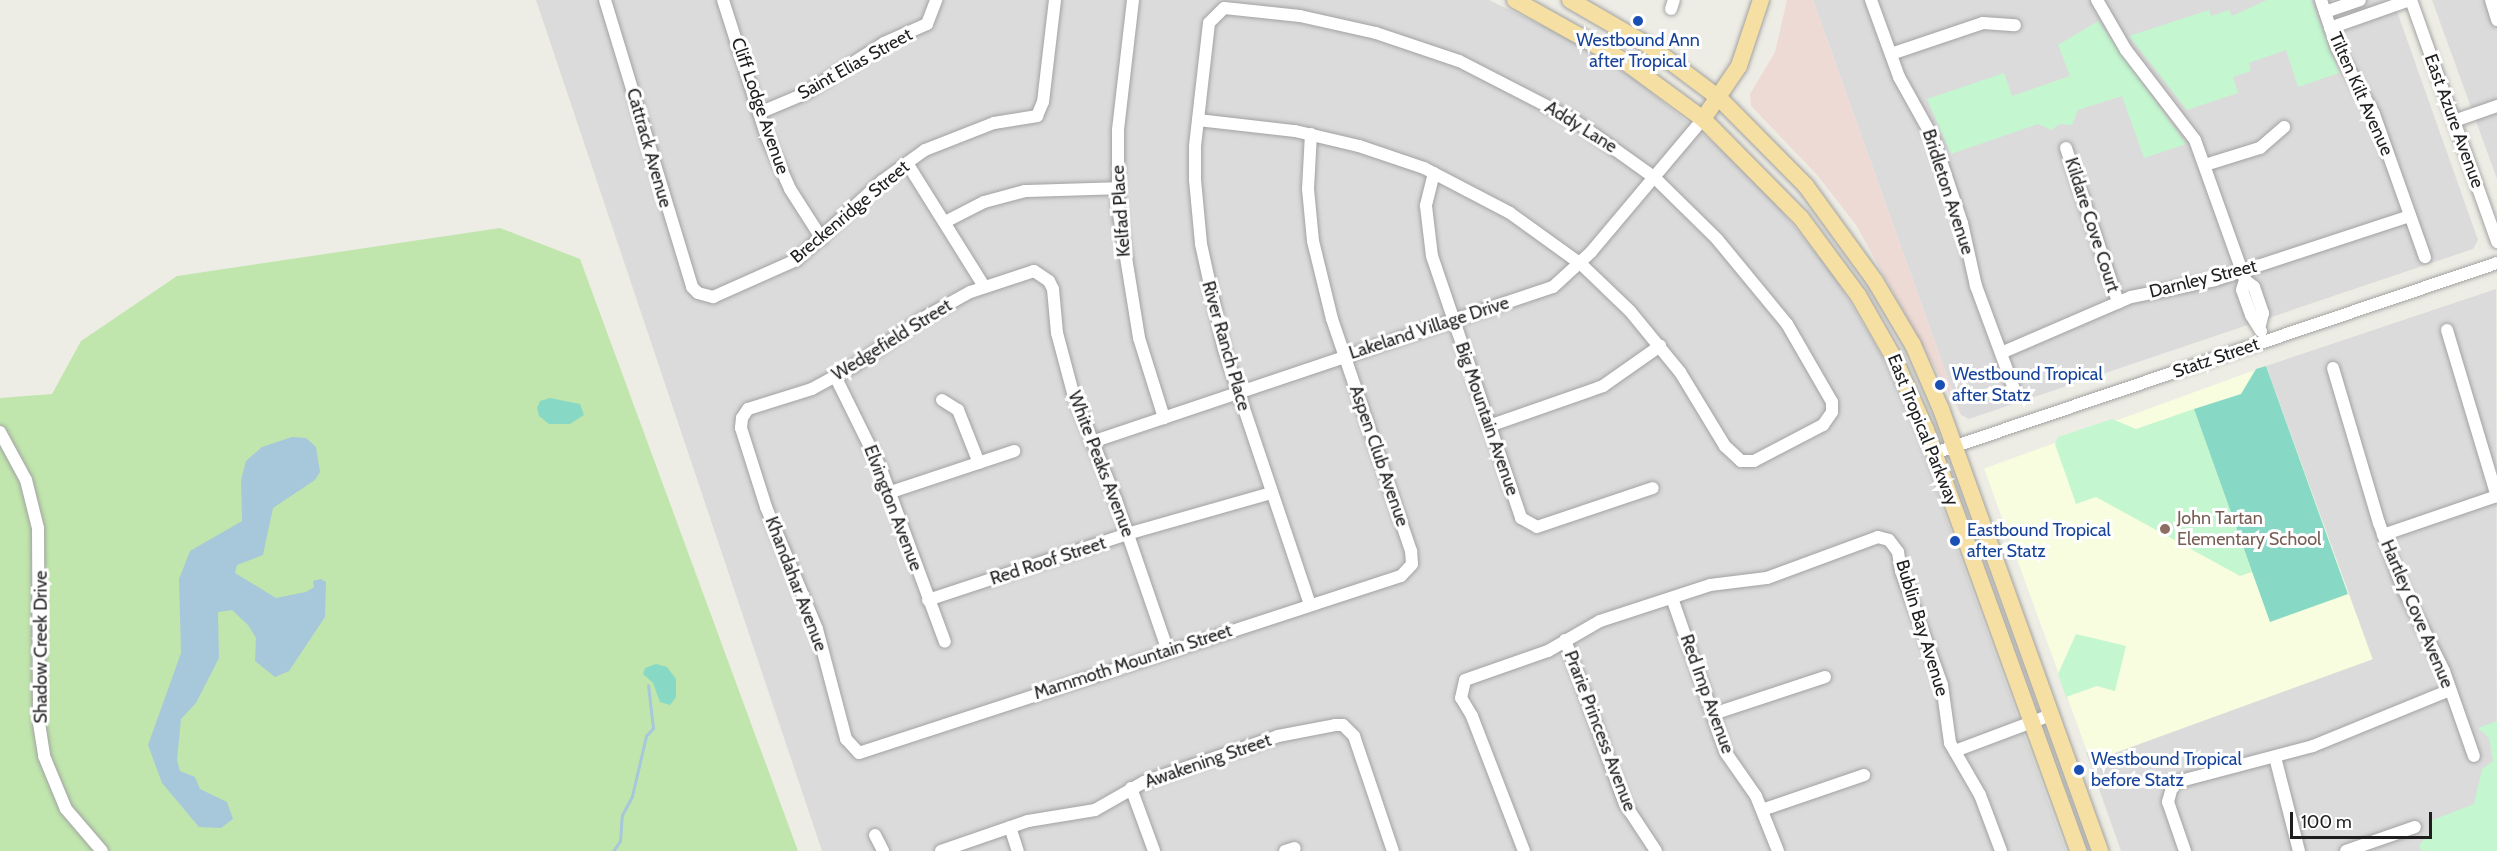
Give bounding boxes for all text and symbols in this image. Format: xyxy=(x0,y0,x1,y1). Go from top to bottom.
marker: Westbound Ann after Tropical xyxy=(1631,14,1645,28)
street label: Saint Elias Street xyxy=(794,24,916,104)
street label: Tilten Kilt Avenue xyxy=(2324,29,2398,159)
place label: Westbound Ann after Tropical xyxy=(1576,30,1700,72)
street label: Cliff Lodge Avenue xyxy=(726,35,794,177)
street label: East Azure Avenue xyxy=(2420,51,2488,191)
street label: Cattrack Avenue xyxy=(622,86,676,210)
street label: Addy Lane xyxy=(1541,96,1621,158)
street label: Bridleton Avenue xyxy=(1918,127,1978,257)
street label: Kildare Cove Court xyxy=(2060,155,2124,295)
street label: Breckenridge Street xyxy=(786,156,914,268)
street label: Kelfad Place xyxy=(1107,164,1135,258)
street label: Darnley Street xyxy=(2147,255,2259,303)
street label: River Ranch Place xyxy=(1197,279,1255,413)
street label: Lakeland Village Drive xyxy=(1346,292,1512,364)
street label: Wedgefield Street xyxy=(828,294,956,386)
street label: Statz Street xyxy=(2170,333,2262,383)
street label: Big Mountain Avenue xyxy=(1451,339,1523,499)
street label: East Tropical Parkway xyxy=(1883,351,1963,509)
place label: Westbound Tropical after Statz xyxy=(1952,364,2103,406)
marker: Westbound Tropical after Statz xyxy=(1933,378,1947,392)
street label: Aspen Club Avenue xyxy=(1345,383,1413,529)
street label: White Peaks Avenue xyxy=(1063,388,1139,540)
street label: Elvington Avenue xyxy=(859,442,927,574)
place label: John Tartan Elementary School xyxy=(2177,508,2321,550)
street label: Khandahar Avenue xyxy=(760,514,832,654)
place label: Eastbound Tropical after Statz xyxy=(1967,520,2111,562)
marker: John Tartan Elementary School xyxy=(2158,522,2172,536)
street label: Red Roof Street xyxy=(987,532,1109,590)
marker: Eastbound Tropical after Statz xyxy=(1948,534,1962,548)
street label: Hartley Cove Avenue xyxy=(2376,537,2458,691)
street label: Bublin Bay Avenue xyxy=(1891,557,1953,699)
street label: Shadow Creek Drive xyxy=(30,570,52,724)
street label: Mammoth Mountain Street xyxy=(1031,620,1235,704)
street label: Red Imp Avenue xyxy=(1675,632,1739,756)
street label: Prarie Princess Avenue xyxy=(1559,648,1641,814)
street label: Awakening Street xyxy=(1142,729,1274,793)
place label: Westbound Tropical before Statz xyxy=(2091,749,2242,792)
marker: Westbound Tropical before Statz xyxy=(2072,763,2086,777)
scale bar xyxy=(2293,800,2436,838)
text: 100 m xyxy=(2301,811,2352,833)

